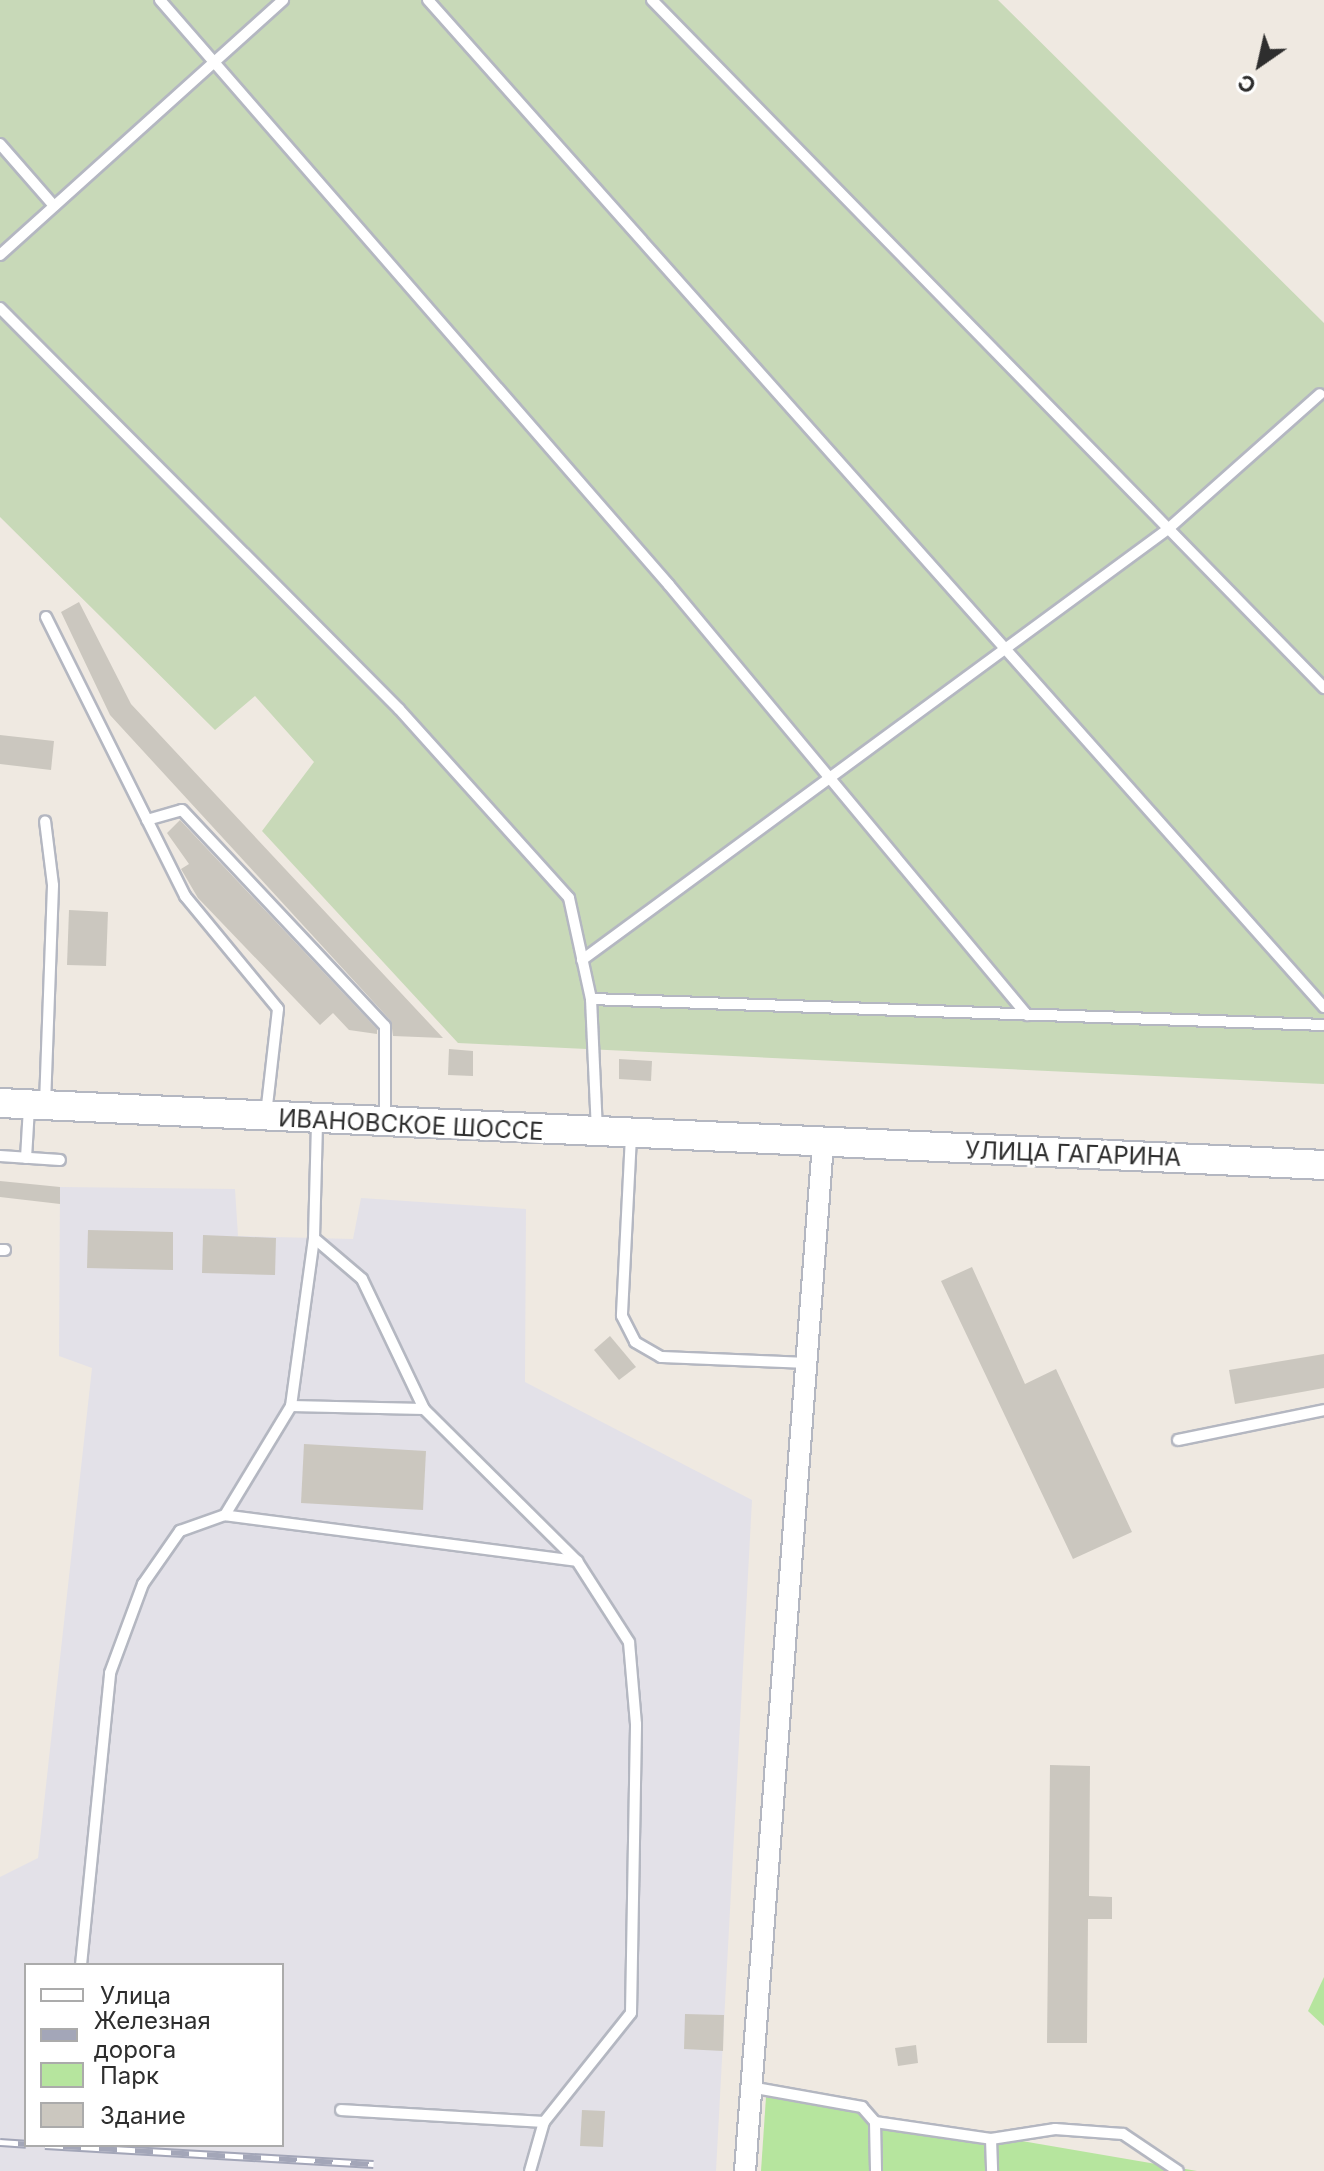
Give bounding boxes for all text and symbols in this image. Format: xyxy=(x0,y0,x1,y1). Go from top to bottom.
north arrow xyxy=(1220,24,1300,104)
text: С xyxy=(1233,69,1261,99)
street label: ИВАНОВСКОЕ ШОССЕ xyxy=(278,1104,544,1146)
street label: УЛИЦА ГАГАРИНА xyxy=(964,1136,1182,1172)
legend xyxy=(24,1963,284,2147)
text: Улица xyxy=(100,1981,171,2010)
text: Железная дорога xyxy=(94,2006,211,2064)
text: Парк xyxy=(100,2061,159,2090)
text: Здание xyxy=(100,2101,186,2130)

